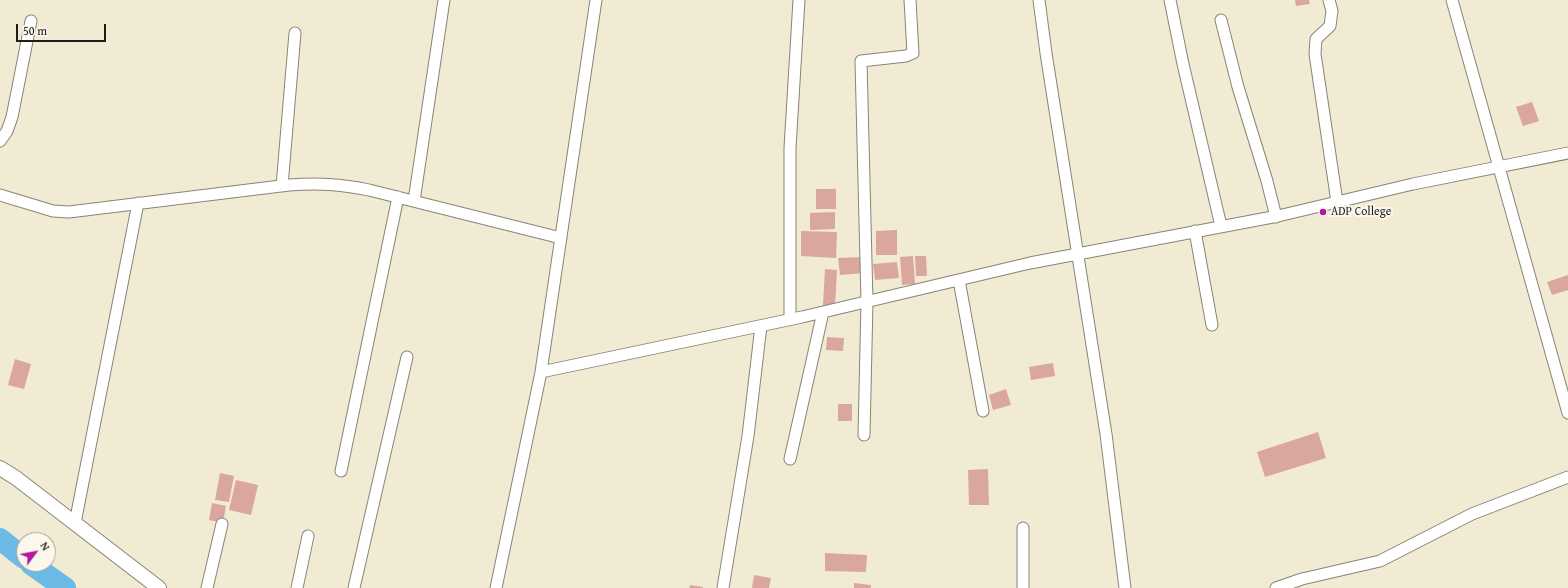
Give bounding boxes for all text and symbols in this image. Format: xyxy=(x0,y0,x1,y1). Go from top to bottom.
scale bar xyxy=(18,16,108,42)
text: 50 m xyxy=(23,22,47,39)
place label: ADP College xyxy=(1331,205,1391,219)
marker: ADP College xyxy=(1318,207,1328,217)
north arrow xyxy=(16,532,56,572)
text: N xyxy=(37,539,54,554)

